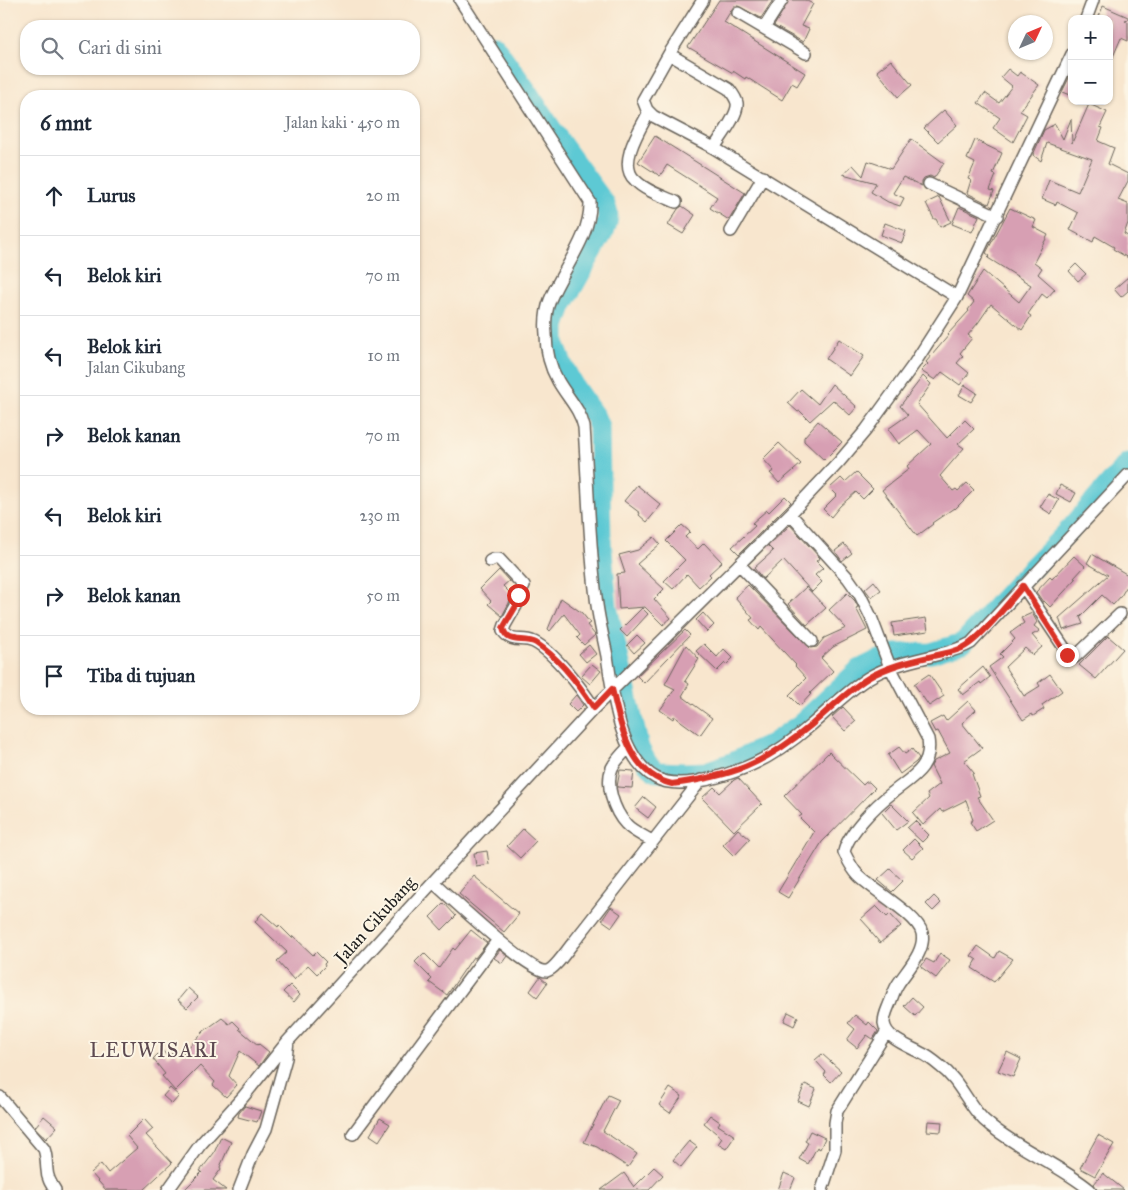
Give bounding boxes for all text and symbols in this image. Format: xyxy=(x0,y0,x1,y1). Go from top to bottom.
north arrow xyxy=(1008,15,1053,60)
map controls xyxy=(1068,15,1113,105)
button: + xyxy=(1068,15,1113,60)
search box xyxy=(20,20,420,75)
icon: search xyxy=(38,34,66,62)
text: Cari di sini xyxy=(78,36,162,59)
button: − xyxy=(1068,60,1113,105)
text: 6 mnt xyxy=(40,110,92,136)
text: Jalan kaki · 450 m xyxy=(285,113,400,132)
icon: ahead xyxy=(40,182,68,210)
text: Lurus xyxy=(87,184,135,207)
text: 20 m xyxy=(366,186,400,205)
icon: left xyxy=(40,262,68,290)
text: Belok kiri xyxy=(87,264,161,287)
text: 70 m xyxy=(365,266,400,285)
text: Belok kiri xyxy=(87,335,161,358)
icon: left xyxy=(40,342,68,370)
text: 10 m xyxy=(368,346,400,365)
text: Jalan Cikubang xyxy=(87,358,185,377)
icon: right xyxy=(40,422,68,450)
text: Belok kanan xyxy=(87,424,181,447)
text: 70 m xyxy=(365,426,400,445)
icon: left xyxy=(40,502,68,530)
text: Belok kiri xyxy=(87,504,161,527)
text: 230 m xyxy=(360,506,400,525)
icon: right xyxy=(40,582,68,610)
text: Belok kanan xyxy=(87,584,181,607)
route start xyxy=(507,584,530,607)
text: 50 m xyxy=(366,586,400,605)
route end xyxy=(1056,644,1079,667)
icon: arrive xyxy=(40,662,68,690)
text: Tiba di tujuan xyxy=(87,664,195,687)
street label: Jalan Cikubang xyxy=(329,871,421,970)
district label: LEUWISARI xyxy=(90,1038,218,1062)

